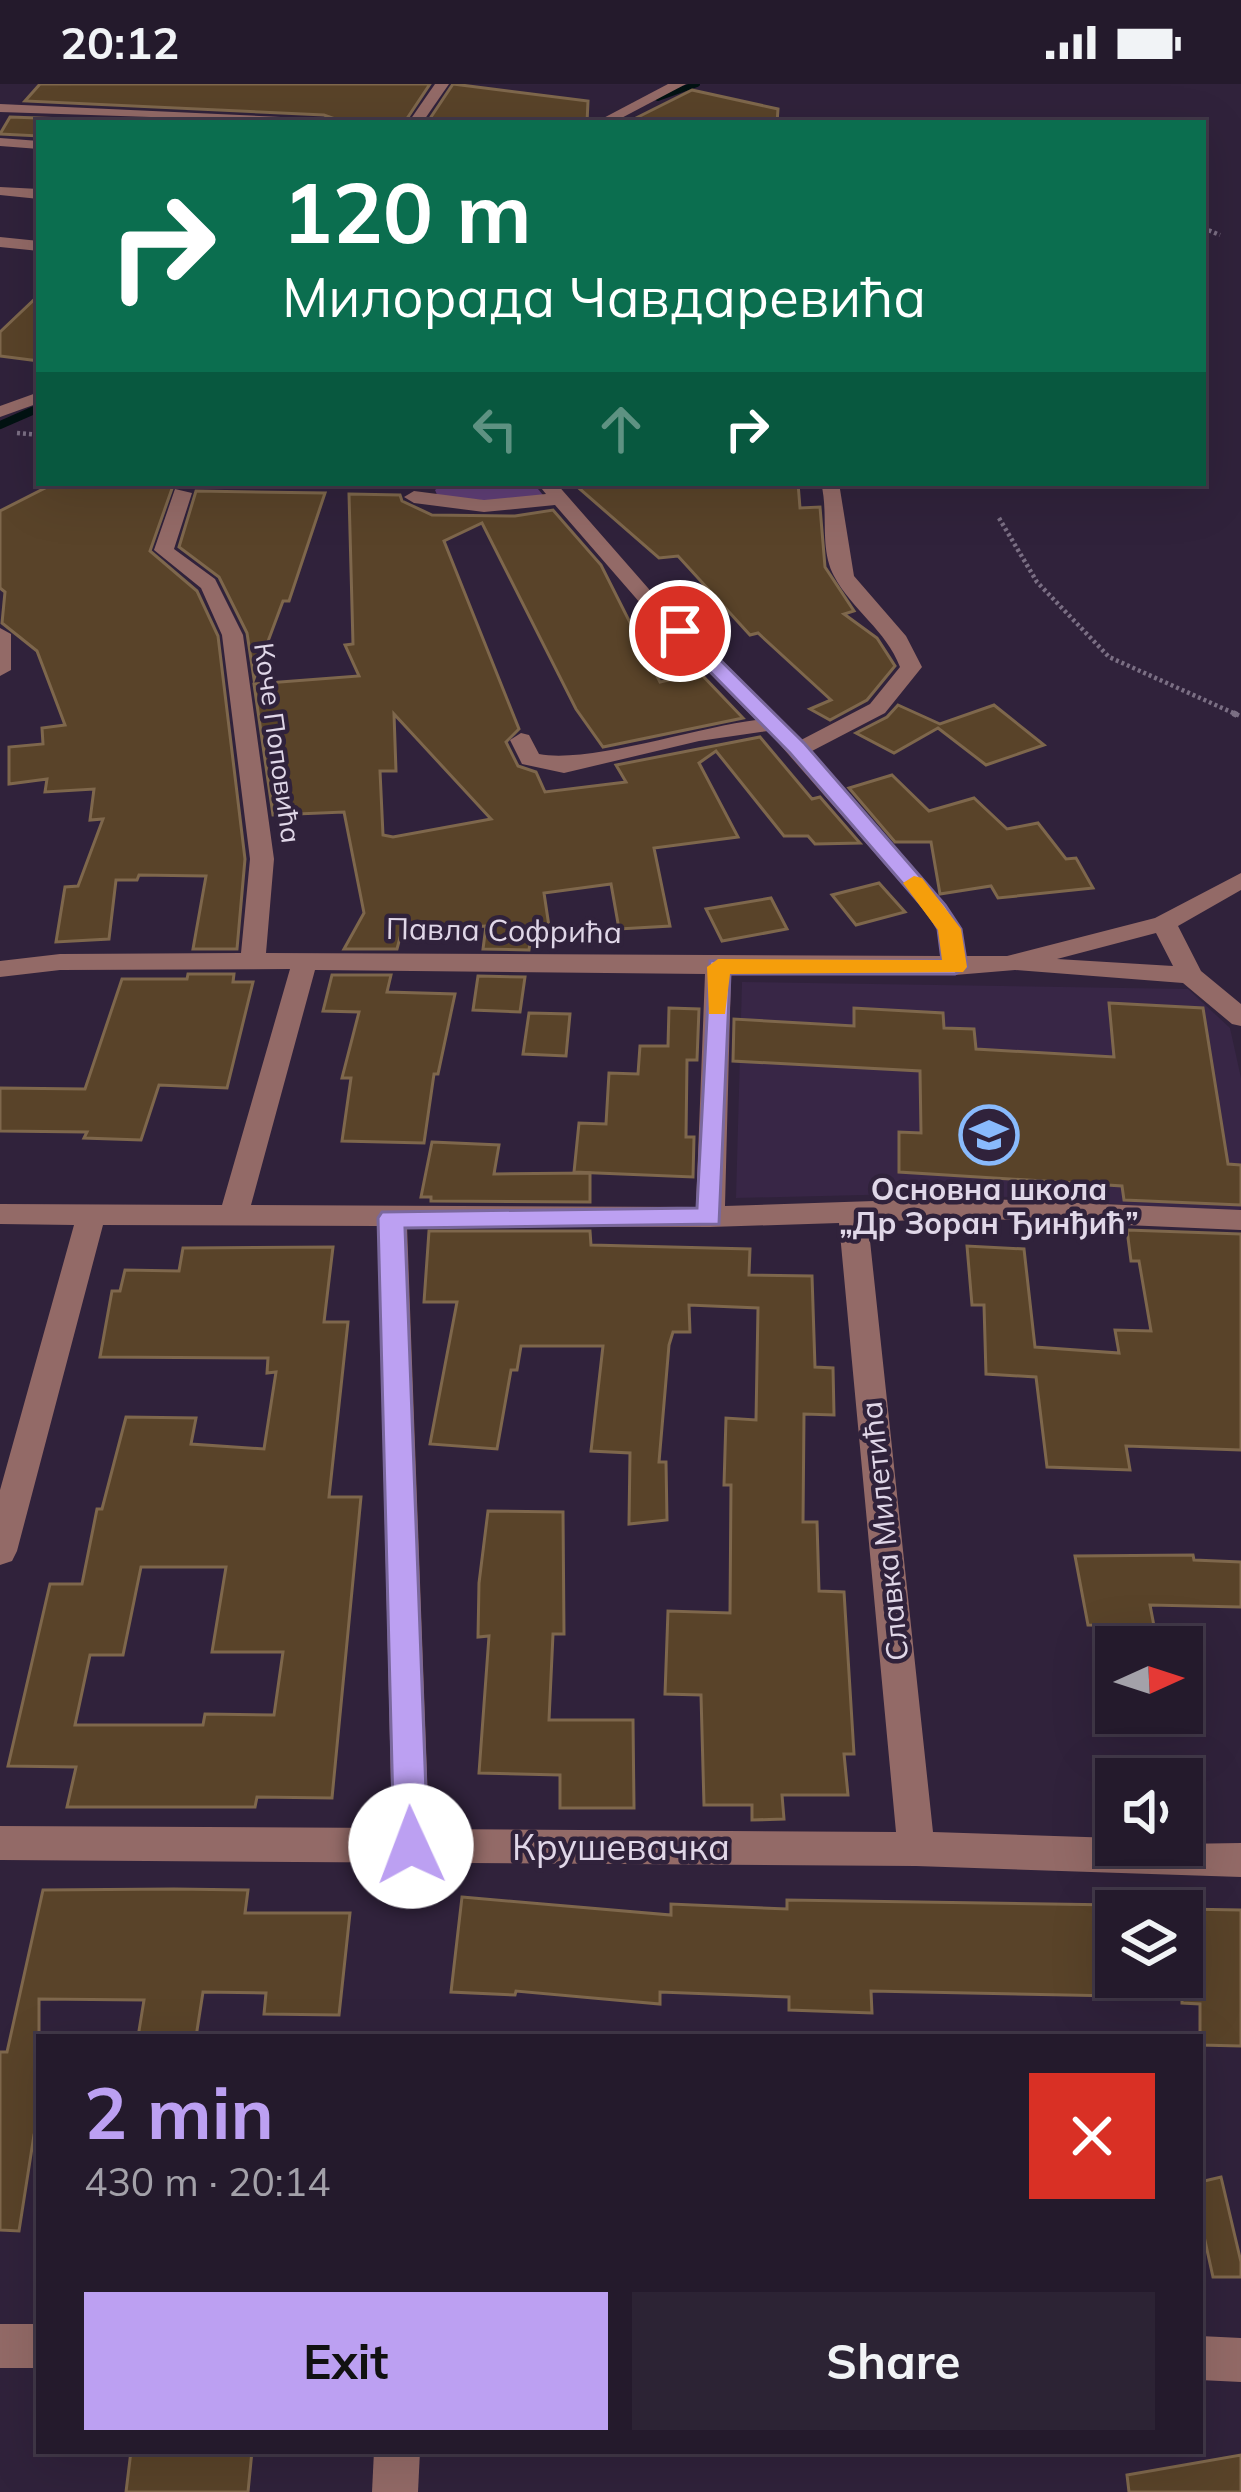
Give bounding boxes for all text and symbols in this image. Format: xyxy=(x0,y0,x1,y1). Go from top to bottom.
text: 20:12 xyxy=(60,14,179,70)
text: 120 m xyxy=(282,159,532,264)
icon: right xyxy=(84,168,240,324)
text: Милорада Чавдаревића xyxy=(282,263,926,331)
icon: left xyxy=(462,396,528,462)
icon: ahead xyxy=(588,396,654,462)
icon: right xyxy=(714,396,780,462)
pin xyxy=(629,580,731,682)
icon: arrive xyxy=(647,598,713,664)
street label: Коче Поповића xyxy=(247,640,309,845)
street label: Павла Софрића xyxy=(386,909,622,951)
school or university icon: Основна школа „Др Зоран Ђинђић” xyxy=(958,1104,1020,1166)
place label: Основна школа „Др Зоран Ђинђић” xyxy=(839,1170,1139,1242)
street label: Славка Милетића xyxy=(851,1399,917,1663)
north arrow xyxy=(1095,1626,1203,1734)
map controls xyxy=(1095,1626,1203,1998)
button: sound xyxy=(1095,1758,1203,1866)
position arrow xyxy=(348,1783,474,1909)
street label: Крушевачка xyxy=(512,1824,730,1869)
button: layers xyxy=(1095,1890,1203,1998)
text: 2 min xyxy=(84,2067,274,2157)
button: close xyxy=(1029,2073,1155,2199)
text: 430 m · 20:14 xyxy=(84,2157,330,2206)
button: Exit xyxy=(84,2292,608,2430)
button: Share xyxy=(632,2292,1155,2430)

